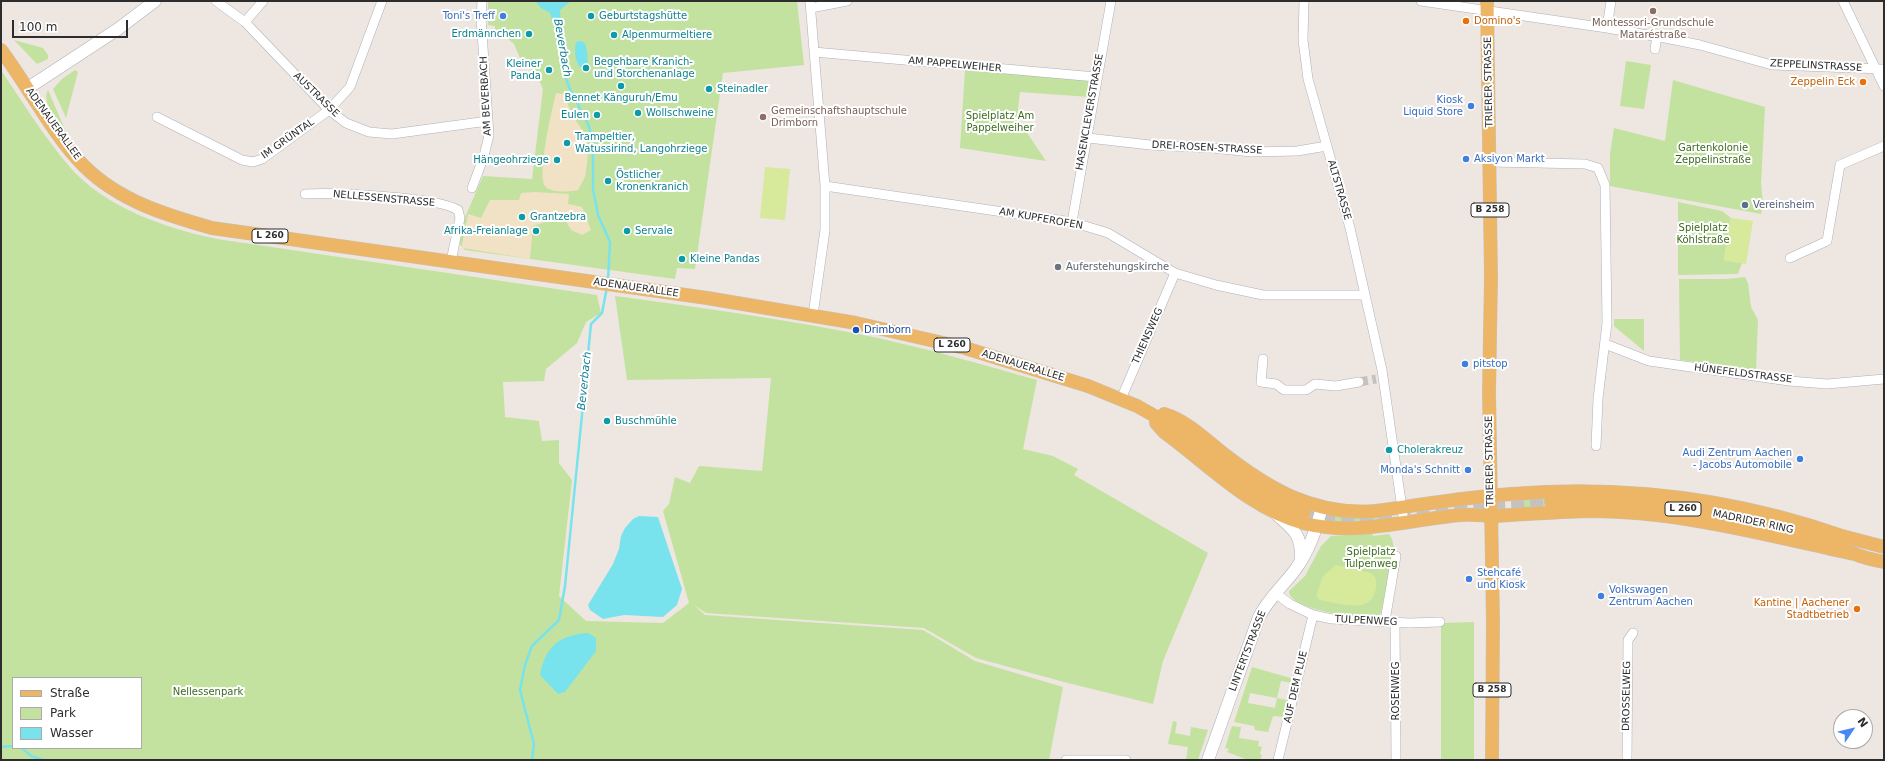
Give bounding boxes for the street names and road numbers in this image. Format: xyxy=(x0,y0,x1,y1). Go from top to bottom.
street label: TRIERER STRASSE xyxy=(1482,37,1496,127)
street label: HASENCLEVERSTRASSE xyxy=(1074,53,1106,171)
street label: AM PAPPELWEIHER xyxy=(908,55,1002,75)
street label: AM BEVERBACH xyxy=(478,56,494,136)
street label: ZEPPELINSTRASSE xyxy=(1770,58,1862,74)
street label: AUSTRASSE xyxy=(291,70,341,120)
street label: ADENAUERALLEE xyxy=(23,86,83,162)
street label: IM GRÜNTAL xyxy=(259,116,317,162)
street label: DREI-ROSEN-STRASSE xyxy=(1151,139,1263,157)
street label: ALTSTRASSE xyxy=(1325,159,1353,221)
street label: NELLESSENSTRASSE xyxy=(332,189,436,209)
road number: B 258 xyxy=(1471,203,1509,217)
street label: AM KUPFEROFEN xyxy=(998,206,1084,232)
road number: L 260 xyxy=(252,229,288,243)
street label: ADENAUERALLEE xyxy=(593,276,679,300)
street label: THIENSWEG xyxy=(1130,306,1166,366)
road number: L 260 xyxy=(934,338,970,352)
street label: ADENAUERALLEE xyxy=(980,348,1066,384)
street label: HÜNEFELDSTRASSE xyxy=(1693,362,1793,386)
street label: TRIERER STRASSE xyxy=(1483,416,1497,506)
road number: L 260 xyxy=(1665,502,1701,516)
street label: MADRIDER RING xyxy=(1711,508,1795,536)
street label: LINTERTSTRASSE xyxy=(1227,609,1269,693)
street label: TULPENWEG xyxy=(1334,613,1398,629)
street label: AUF DEM PLUE xyxy=(1282,650,1310,724)
street label: DROSSELWEG xyxy=(1620,661,1634,731)
street label: ROSENWEG xyxy=(1390,662,1402,720)
road number: B 258 xyxy=(1473,683,1511,697)

